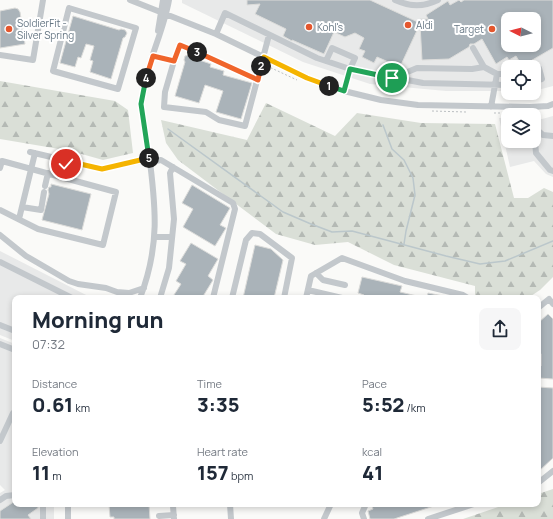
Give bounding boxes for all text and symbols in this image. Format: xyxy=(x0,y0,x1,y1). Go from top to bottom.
north arrow xyxy=(501,12,541,52)
map controls xyxy=(501,12,541,148)
place label: SoldierFit - Silver Spring xyxy=(17,16,74,42)
place label: Aldi xyxy=(416,18,433,32)
place label: Kohl's xyxy=(317,20,343,34)
marker: Aldi xyxy=(403,20,413,30)
marker: Kohl's xyxy=(304,22,314,32)
place label: Target xyxy=(454,22,484,36)
marker: SoldierFit - Silver Spring xyxy=(4,24,14,34)
marker: Target xyxy=(487,24,497,34)
pin: 3 xyxy=(187,42,207,62)
text: 3 xyxy=(194,44,200,59)
pin: 2 xyxy=(251,56,271,76)
text: 2 xyxy=(258,58,264,73)
button: locate xyxy=(501,60,541,100)
pin xyxy=(375,61,409,95)
icon: arrive xyxy=(381,67,403,89)
pin: 4 xyxy=(136,68,156,88)
text: 4 xyxy=(143,70,149,85)
pin: 1 xyxy=(319,76,339,96)
text: 1 xyxy=(327,78,331,93)
button: layers xyxy=(501,108,541,148)
pin xyxy=(49,147,83,181)
pin: 5 xyxy=(139,148,159,168)
text: 5 xyxy=(146,150,152,165)
icon: check xyxy=(55,153,77,175)
text: Morning run xyxy=(32,305,163,335)
button: share xyxy=(479,308,521,350)
text: 07:32 xyxy=(32,335,65,353)
text: Distance xyxy=(32,376,77,391)
text: Time xyxy=(197,376,222,391)
text: Pace xyxy=(362,376,387,391)
text: 0.61 xyxy=(32,391,73,418)
text: 3:35 xyxy=(197,391,240,418)
text: 5:52 xyxy=(362,391,404,418)
text: km xyxy=(73,400,90,415)
text: /km xyxy=(404,400,426,415)
text: Elevation xyxy=(32,444,78,459)
text: Heart rate xyxy=(197,444,248,459)
text: kcal xyxy=(362,444,382,459)
text: 11 xyxy=(32,459,50,486)
text: 157 xyxy=(197,459,229,486)
text: 41 xyxy=(362,459,383,486)
text: m xyxy=(50,468,62,483)
text: bpm xyxy=(229,468,253,483)

